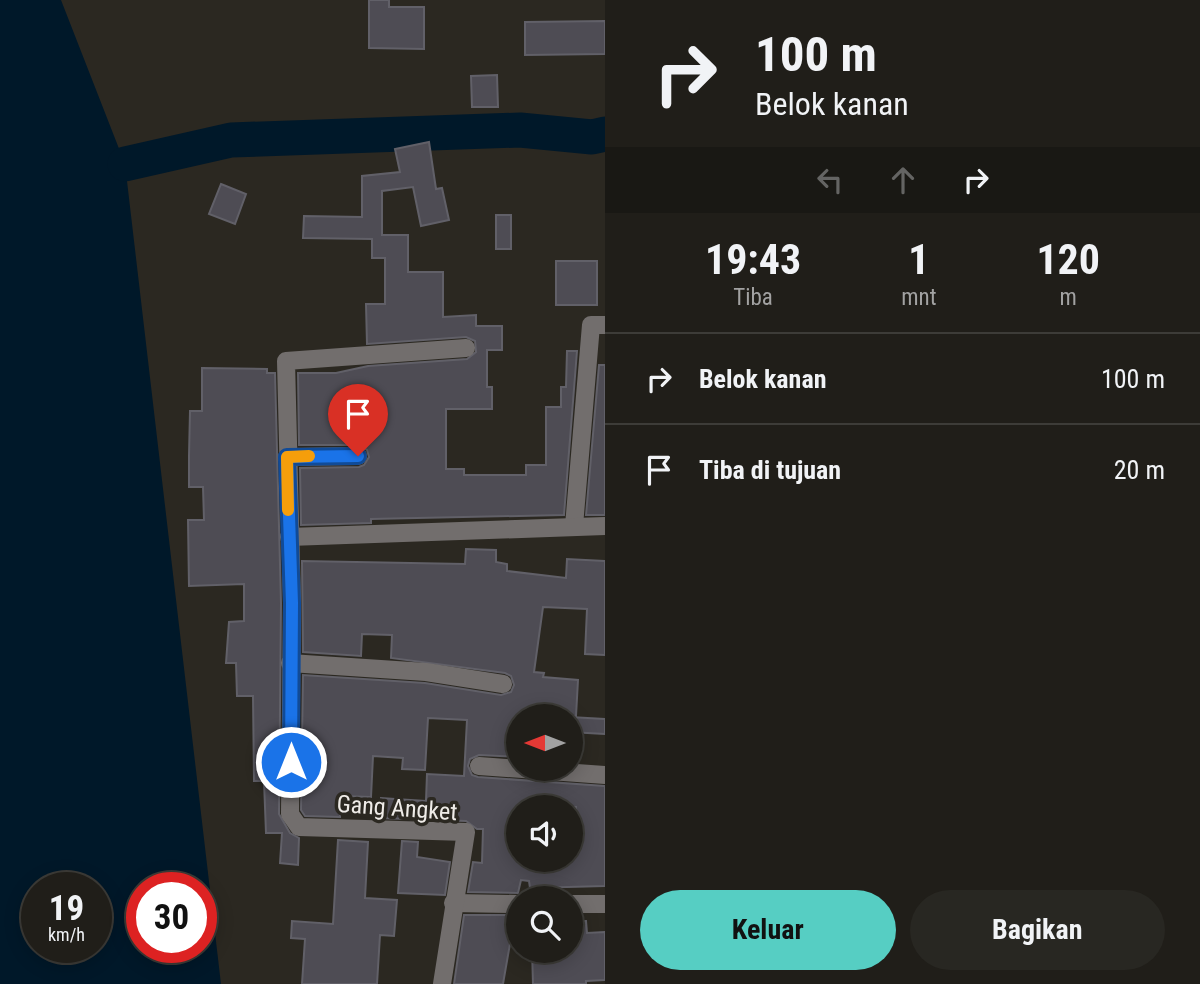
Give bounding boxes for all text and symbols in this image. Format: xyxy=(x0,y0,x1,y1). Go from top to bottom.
text: 100 m xyxy=(755,26,877,83)
icon: right xyxy=(640,28,731,119)
text: Belok kanan xyxy=(755,85,909,123)
icon: left xyxy=(811,161,849,199)
icon: ahead xyxy=(884,161,922,199)
icon: right xyxy=(957,161,995,199)
text: 19:43 xyxy=(705,235,801,284)
text: 1 xyxy=(908,235,929,284)
text: 120 xyxy=(1036,235,1100,284)
text: Tiba xyxy=(733,284,773,311)
text: mnt xyxy=(901,284,936,311)
text: m xyxy=(1060,284,1077,311)
icon: right xyxy=(640,360,678,398)
text: Belok kanan xyxy=(699,364,826,394)
text: 100 m xyxy=(1101,364,1165,394)
pin xyxy=(328,384,388,456)
icon: arrive xyxy=(339,395,377,433)
icon: arrive xyxy=(640,451,678,489)
text: Tiba di tujuan xyxy=(699,455,841,485)
text: 20 m xyxy=(1114,455,1165,485)
north arrow xyxy=(506,704,583,780)
map controls xyxy=(506,704,583,963)
position arrow xyxy=(254,725,328,799)
street label: Gang Angket xyxy=(336,790,458,826)
button: sound xyxy=(506,795,583,872)
speed limit sign: 30 xyxy=(126,872,217,963)
button: search xyxy=(506,886,583,963)
text: 19 xyxy=(49,888,84,929)
button: Keluar xyxy=(640,890,896,970)
button: Bagikan xyxy=(910,890,1165,970)
text: km/h xyxy=(48,924,85,945)

